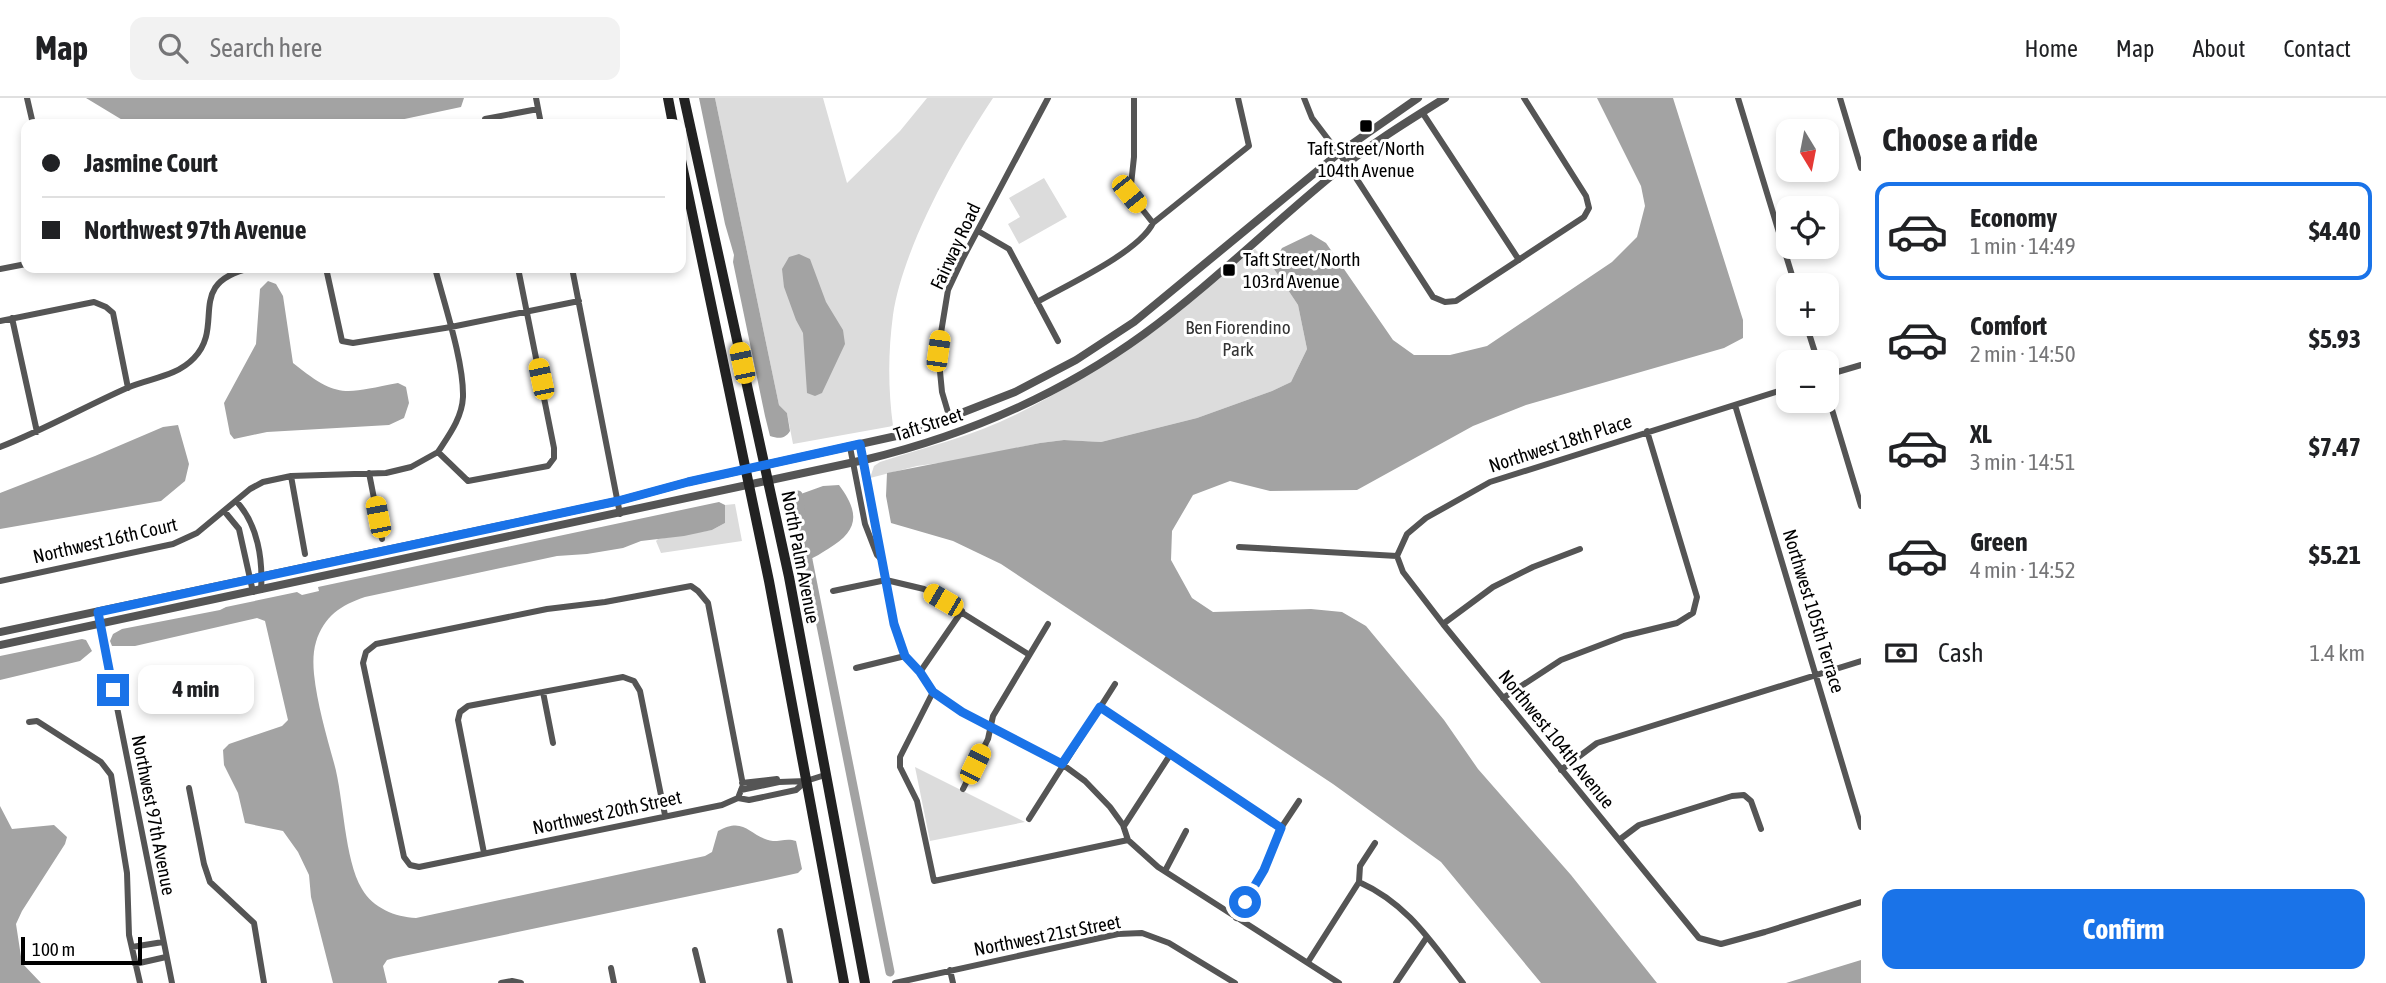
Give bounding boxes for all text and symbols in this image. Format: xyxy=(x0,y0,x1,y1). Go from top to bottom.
search box xyxy=(130,17,620,80)
text: Map xyxy=(35,29,88,67)
icon: search xyxy=(154,29,192,67)
text: Search here xyxy=(210,33,322,63)
text: Home xyxy=(2024,35,2078,62)
text: Map xyxy=(2116,35,2154,62)
text: About xyxy=(2192,35,2245,62)
text: Contact xyxy=(2283,35,2351,62)
marker: Taft Street/North 104th Avenue xyxy=(1358,118,1374,134)
north arrow xyxy=(1776,119,1839,182)
map controls xyxy=(1776,119,1839,413)
text: Choose a ride xyxy=(1882,121,2038,158)
place label: Taft Street/North 104th Avenue xyxy=(1307,137,1425,181)
text: Jasmine Court xyxy=(84,148,218,178)
car xyxy=(1108,171,1151,217)
button: locate xyxy=(1776,196,1839,259)
street label: Fairway Road xyxy=(925,199,985,293)
icon: car xyxy=(1886,200,1949,263)
text: Economy xyxy=(1970,203,2057,233)
text: Northwest 97th Avenue xyxy=(84,215,306,245)
text: $4.40 xyxy=(2309,216,2361,246)
text: 1 min · 14:49 xyxy=(1970,233,2076,259)
place label: Taft Street/North 103rd Avenue xyxy=(1243,248,1361,292)
marker: Taft Street/North 103rd Avenue xyxy=(1221,262,1237,278)
button: + xyxy=(1776,273,1839,336)
icon: car xyxy=(1886,308,1949,371)
text: Comfort xyxy=(1970,311,2047,341)
park label: Ben Fiorendino Park xyxy=(1185,316,1291,360)
text: $5.93 xyxy=(2309,324,2361,354)
car xyxy=(925,329,952,373)
car xyxy=(728,340,757,386)
text: 2 min · 14:50 xyxy=(1970,341,2076,367)
button: − xyxy=(1776,350,1839,413)
car xyxy=(527,356,556,402)
street label: Taft Street xyxy=(891,403,965,445)
street label: Northwest 18th Place xyxy=(1486,410,1634,476)
icon: car xyxy=(1886,416,1949,479)
text: XL xyxy=(1970,419,1992,449)
text: $7.47 xyxy=(2309,432,2361,462)
text: 3 min · 14:51 xyxy=(1970,449,2076,475)
street label: North Palm Avenue xyxy=(777,489,825,625)
car xyxy=(364,494,393,540)
street label: Northwest 16th Court xyxy=(31,513,179,567)
icon: car xyxy=(1886,524,1949,587)
street label: Northwest 105th Terrace xyxy=(1779,526,1849,696)
text: Green xyxy=(1970,527,2028,557)
text: $5.21 xyxy=(2309,540,2361,570)
text: 4 min · 14:52 xyxy=(1970,557,2076,583)
car xyxy=(920,580,967,620)
icon: cash xyxy=(1882,634,1920,672)
text: Cash xyxy=(1938,638,1984,668)
text: 1.4 km xyxy=(2309,640,2365,666)
street label: Northwest 104th Avenue xyxy=(1494,665,1620,813)
callout: 4 min xyxy=(138,666,253,714)
route end xyxy=(97,674,129,706)
text: 4 min xyxy=(173,676,219,702)
street label: Northwest 97th Avenue xyxy=(128,733,180,897)
car xyxy=(957,741,994,787)
street label: Northwest 20th Street xyxy=(531,785,683,839)
route start xyxy=(1229,886,1261,918)
button: Confirm xyxy=(1882,889,2365,969)
street label: Northwest 21st Street xyxy=(972,910,1122,960)
scale bar xyxy=(21,934,142,966)
text: 100 m xyxy=(32,938,75,960)

